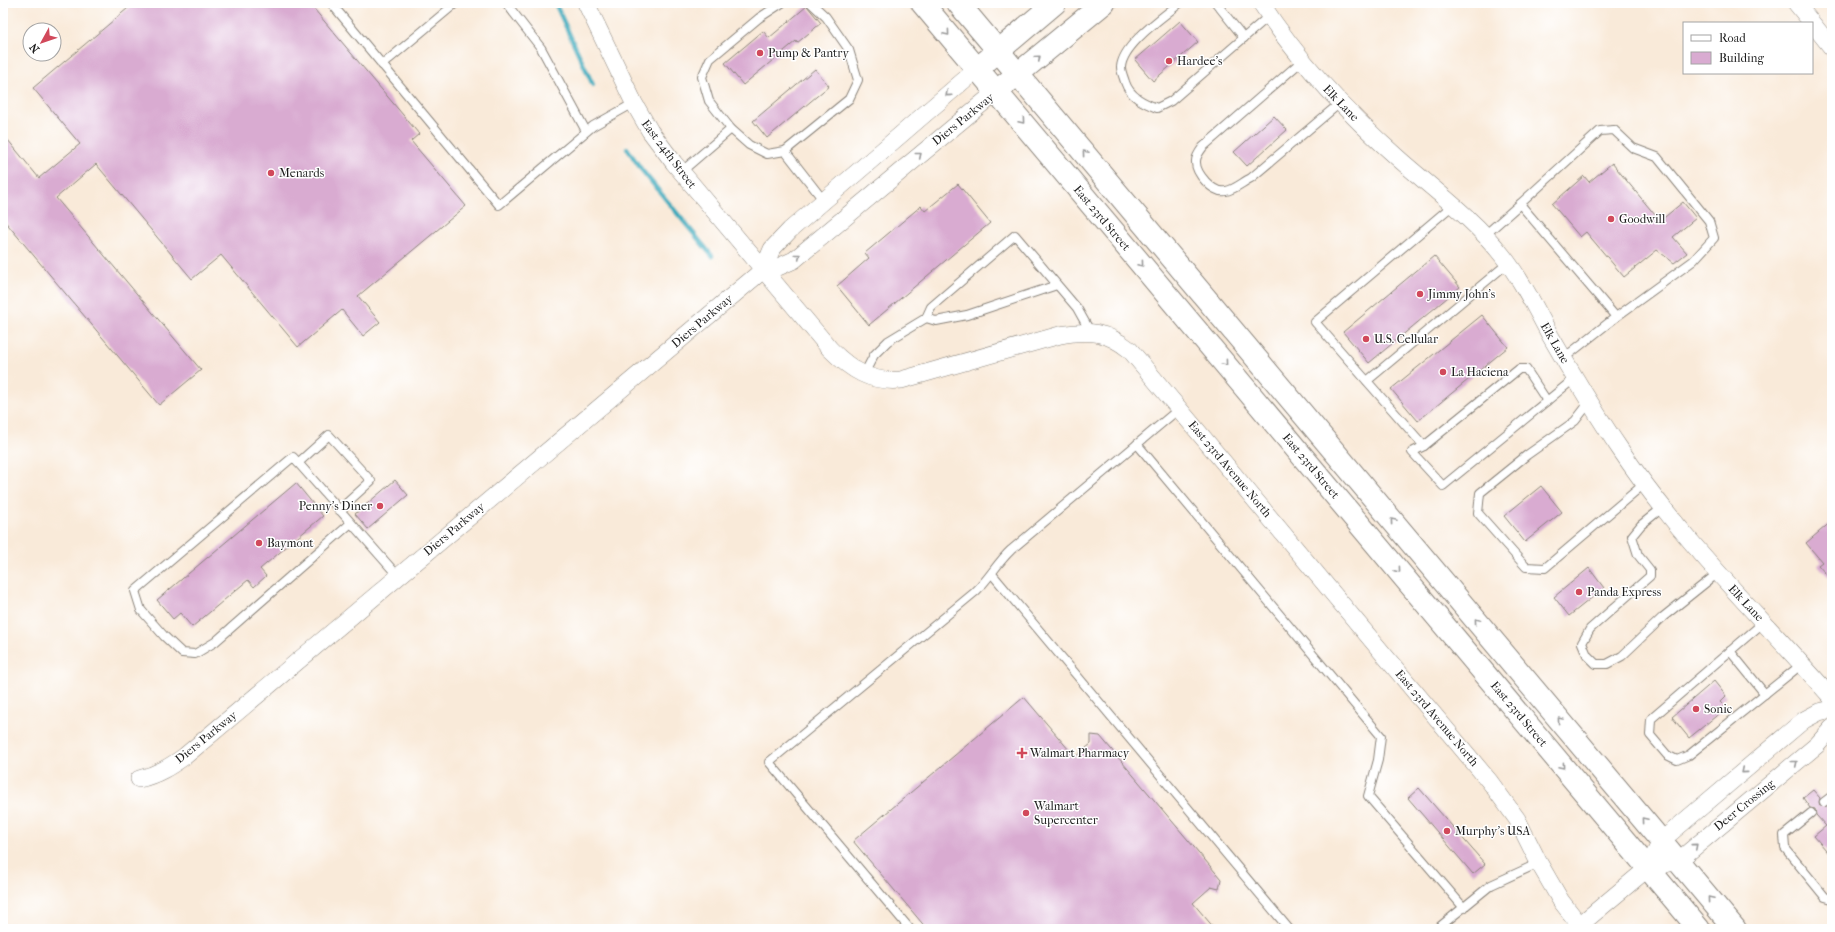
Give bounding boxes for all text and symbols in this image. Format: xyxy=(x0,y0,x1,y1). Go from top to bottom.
north arrow xyxy=(22,22,62,62)
legend xyxy=(1683,22,1813,74)
one-way arrow xyxy=(942,28,949,35)
text: Road xyxy=(1719,31,1746,45)
text: N xyxy=(27,40,42,55)
place label: Pump & Pantry xyxy=(768,46,849,60)
marker: Pump & Pantry xyxy=(755,48,765,58)
text: Building xyxy=(1719,51,1764,65)
place label: Hardee's xyxy=(1177,54,1223,68)
one-way arrow xyxy=(1033,56,1040,63)
marker: Hardee's xyxy=(1164,56,1174,66)
street label: Elk Lane xyxy=(1320,82,1362,124)
street label: Diers Parkway xyxy=(929,90,997,148)
one-way arrow xyxy=(945,90,953,97)
one-way arrow xyxy=(1017,116,1024,124)
street label: East 24th Street xyxy=(639,117,700,192)
one-way arrow xyxy=(1082,151,1089,158)
one-way arrow xyxy=(915,152,922,159)
place label: Menards xyxy=(279,166,325,180)
marker: Menards xyxy=(266,168,276,178)
street label: East 23rd Street xyxy=(1071,182,1134,254)
place label: Goodwill xyxy=(1619,212,1666,226)
marker: Goodwill xyxy=(1606,214,1616,224)
one-way arrow xyxy=(794,254,801,261)
one-way arrow xyxy=(1137,259,1144,266)
place label: Jimmy John's xyxy=(1427,287,1496,301)
marker: Jimmy John's xyxy=(1415,289,1425,299)
street label: Diers Parkway xyxy=(669,291,736,350)
street label: Elk Lane xyxy=(1538,320,1572,366)
place label: U.S. Cellular xyxy=(1374,332,1439,346)
marker: U.S. Cellular xyxy=(1361,334,1371,344)
one-way arrow xyxy=(1220,359,1227,366)
place label: La Haciena xyxy=(1451,365,1509,379)
marker: La Haciena xyxy=(1438,367,1448,377)
street label: East 23rd Avenue North xyxy=(1186,418,1275,520)
street label: East 23rd Street xyxy=(1280,430,1343,502)
place label: Penny's Diner xyxy=(299,499,373,513)
street label: Diers Parkway xyxy=(421,499,488,558)
marker: Penny's Diner xyxy=(375,501,385,511)
one-way arrow xyxy=(1391,518,1398,526)
place label: Baymont xyxy=(267,536,314,550)
marker: Baymont xyxy=(254,538,264,548)
one-way arrow xyxy=(1393,566,1400,573)
street label: Elk Lane xyxy=(1726,582,1767,624)
place label: Panda Express xyxy=(1587,585,1662,599)
marker: Panda Express xyxy=(1574,587,1584,597)
one-way arrow xyxy=(1474,618,1481,625)
street label: East 23rd Avenue North xyxy=(1393,667,1482,769)
street label: East 23rd Street xyxy=(1488,678,1551,750)
place label: Sonic xyxy=(1704,702,1732,716)
marker: Sonic xyxy=(1691,704,1701,714)
street label: Diers Parkway xyxy=(172,708,240,766)
one-way arrow xyxy=(1558,718,1565,725)
place label: Walmart Pharmacy xyxy=(1029,746,1130,760)
marker: Walmart Pharmacy xyxy=(1017,748,1027,758)
one-way arrow xyxy=(1557,761,1564,769)
one-way arrow xyxy=(1790,761,1797,768)
one-way arrow xyxy=(1741,766,1748,773)
street label: Deer Crossing xyxy=(1711,776,1777,834)
place label: Walmart Supercenter xyxy=(1033,799,1099,827)
marker: Walmart Supercenter xyxy=(1021,808,1031,818)
one-way arrow xyxy=(1641,817,1648,825)
place label: Murphy's USA xyxy=(1455,824,1530,838)
marker: Murphy's USA xyxy=(1442,826,1452,836)
one-way arrow xyxy=(1690,844,1697,851)
one-way arrow xyxy=(1707,896,1714,904)

